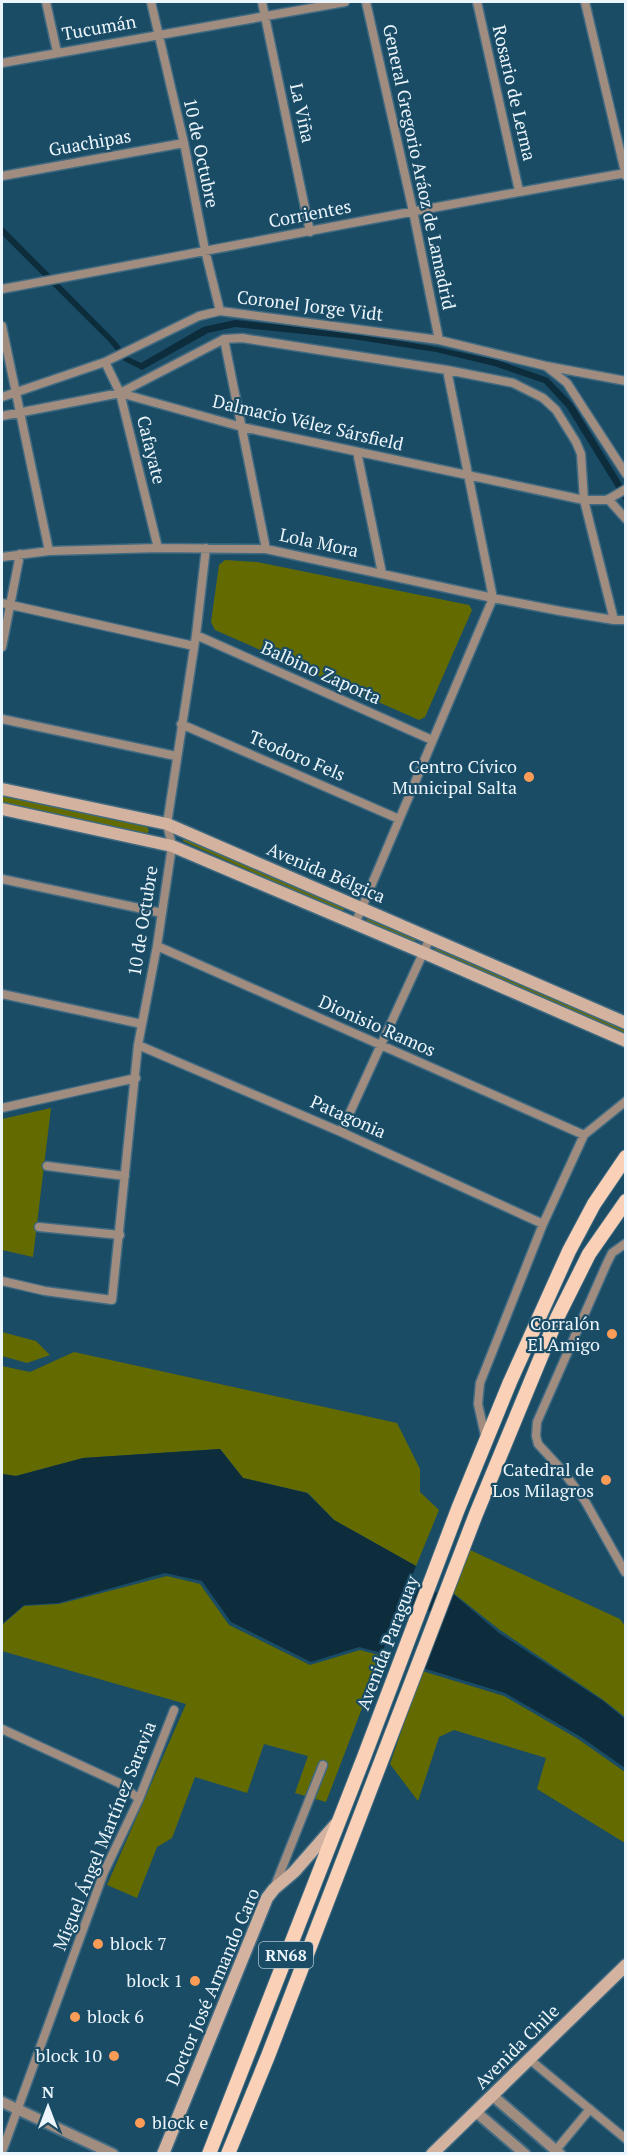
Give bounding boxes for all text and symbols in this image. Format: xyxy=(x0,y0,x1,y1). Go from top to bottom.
street label: Tucumán xyxy=(60,9,138,45)
street label: General Gregorio Aráoz de Lamadrid xyxy=(378,22,462,312)
street label: Rosario de Lerma xyxy=(488,23,542,163)
street label: La Viña xyxy=(285,81,321,145)
street label: 10 de Octubre xyxy=(179,96,225,210)
street label: Guachipas xyxy=(47,123,133,161)
street label: Corrientes xyxy=(266,193,353,233)
street label: Coronel Jorge Vidt xyxy=(236,284,385,326)
street label: Dalmacio Vélez Sársfield xyxy=(210,388,406,456)
street label: Cafayate xyxy=(132,413,172,487)
street label: Lola Mora xyxy=(277,522,361,562)
street label: Balbino Zaporta xyxy=(258,635,385,709)
street label: Teodoro Fels xyxy=(246,724,349,786)
place label: Centro Cívico Municipal Salta xyxy=(392,754,517,799)
marker: Centro Cívico Municipal Salta xyxy=(522,770,536,784)
street label: Avenida Bélgica xyxy=(264,836,389,908)
street label: 10 de Octubre xyxy=(121,864,163,978)
street label: Dionisio Ramos xyxy=(315,989,440,1062)
street label: Patagonia xyxy=(307,1089,390,1143)
place label: Corralón El Amigo xyxy=(527,1311,600,1356)
marker: Corralón El Amigo xyxy=(605,1327,619,1341)
place label: Catedral de Los Milagros xyxy=(492,1457,594,1502)
marker: Catedral de Los Milagros xyxy=(599,1473,613,1487)
street label: Avenida Paraguay xyxy=(350,1571,424,1713)
street label: Miguel Ángel Martínez Saravia xyxy=(47,1717,161,1954)
street label: Doctor José Armando Caro xyxy=(160,1884,265,2089)
place label: block 7 xyxy=(110,1931,167,1955)
marker: block 7 xyxy=(91,1937,105,1951)
road number: RN68 xyxy=(259,1942,313,1968)
place label: block 1 xyxy=(126,1968,183,1992)
marker: block 1 xyxy=(188,1974,202,1988)
street label: Avenida Chile xyxy=(469,1999,564,2094)
place label: block 6 xyxy=(87,2004,144,2028)
marker: block 6 xyxy=(68,2010,82,2024)
place label: block 10 xyxy=(36,2043,102,2067)
marker: block 10 xyxy=(107,2049,121,2063)
north arrow xyxy=(18,2077,78,2137)
text: N xyxy=(42,2081,54,2103)
place label: block e xyxy=(152,2110,208,2134)
marker: block e xyxy=(133,2116,147,2130)

